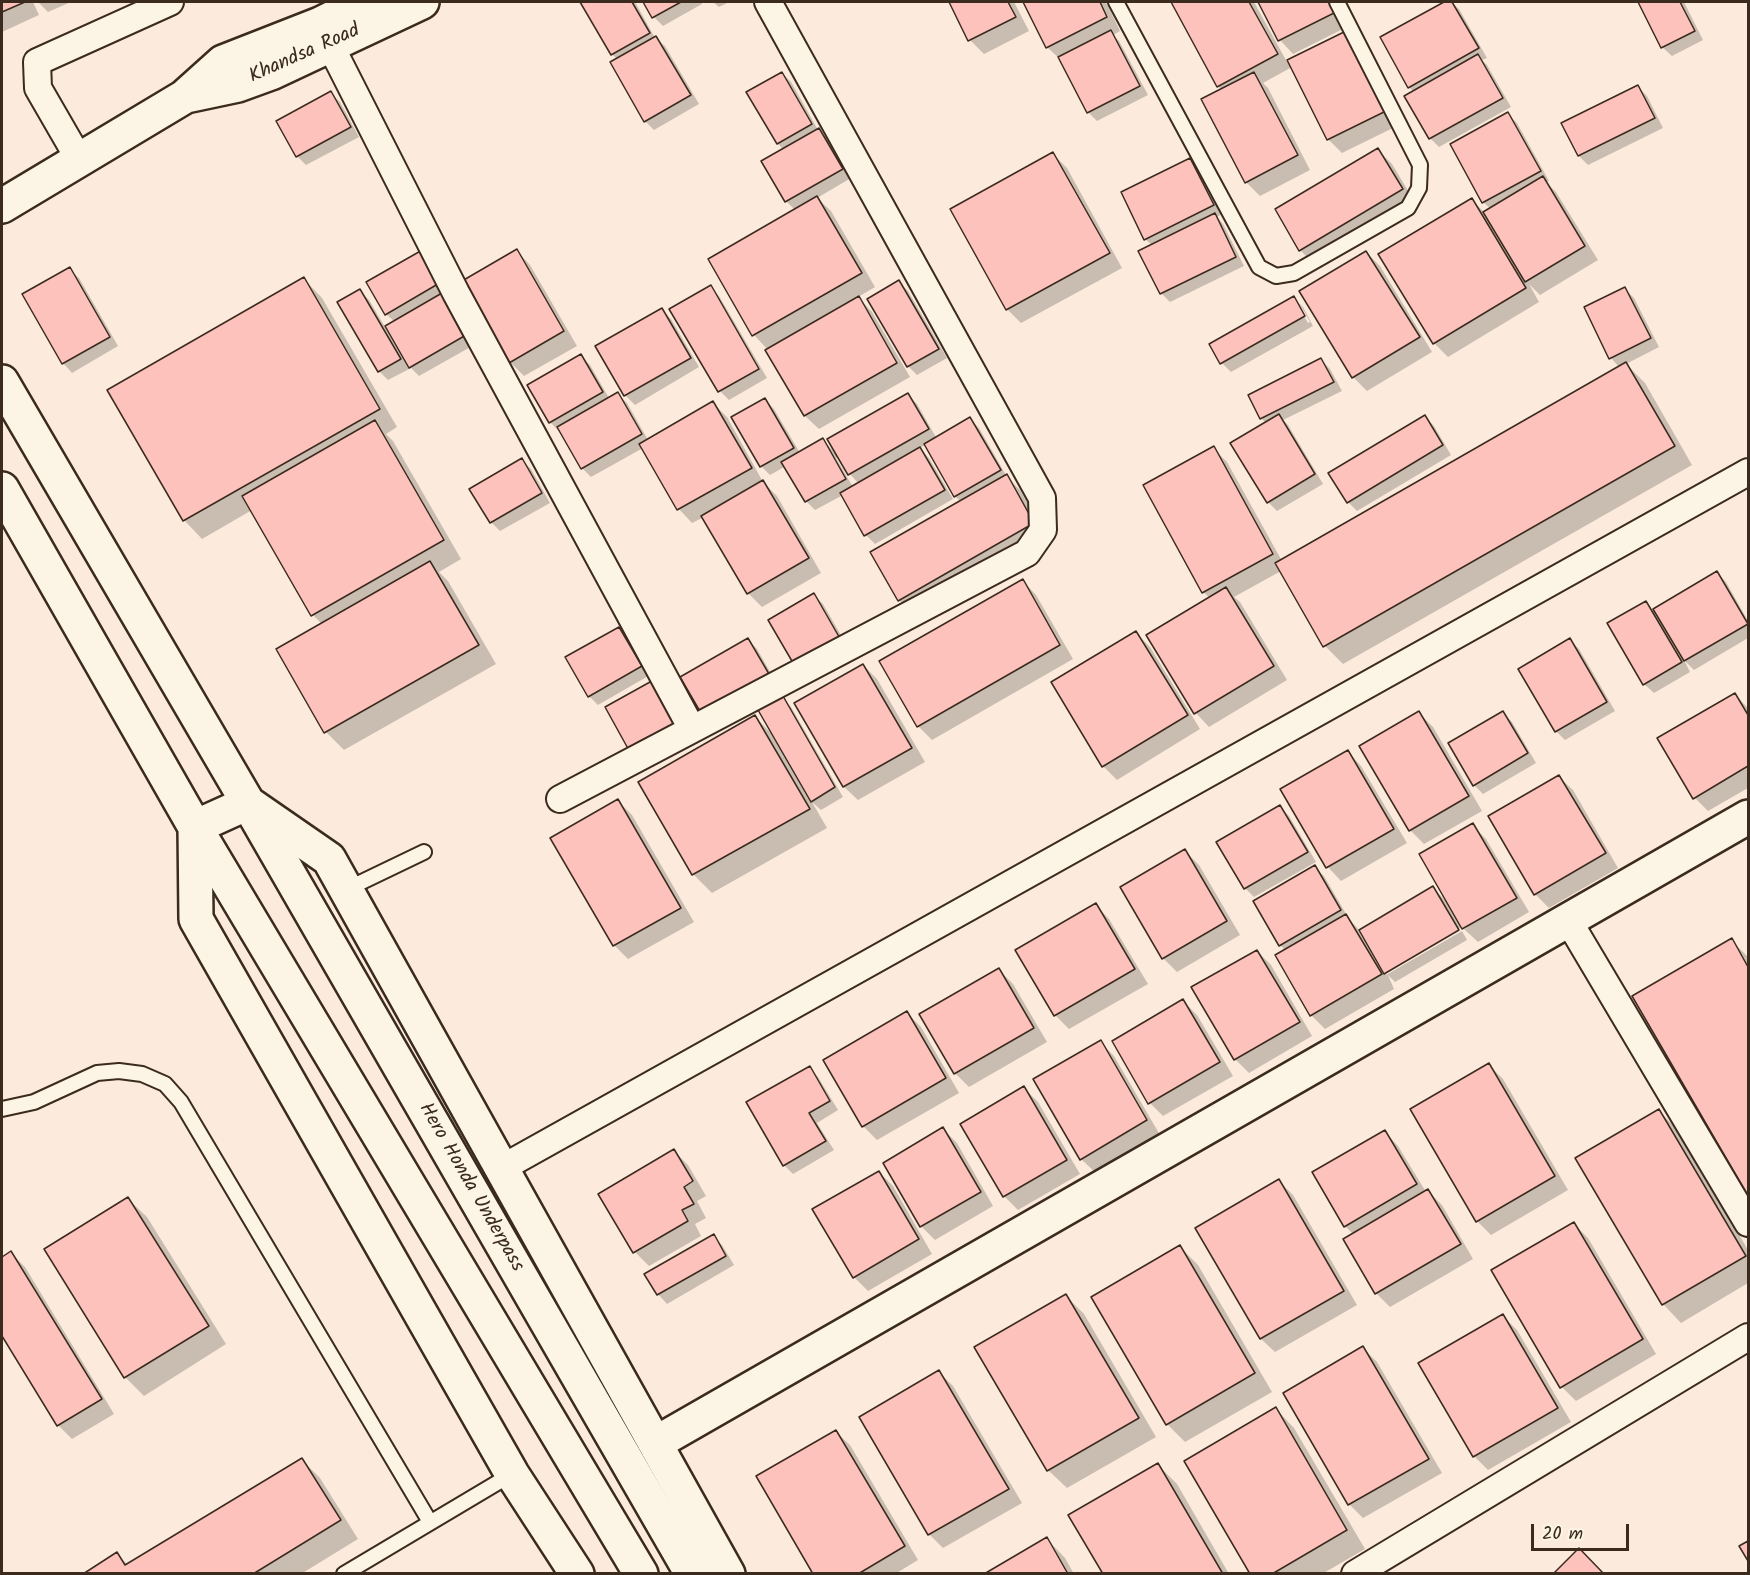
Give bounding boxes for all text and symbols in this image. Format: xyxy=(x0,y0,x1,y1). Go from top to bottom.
street label: Khandsa Road xyxy=(246,20,364,90)
street label: Hero Honda Underpass xyxy=(412,1099,528,1277)
scale bar xyxy=(1534,1512,1632,1550)
text: 20 m xyxy=(1542,1520,1583,1549)

